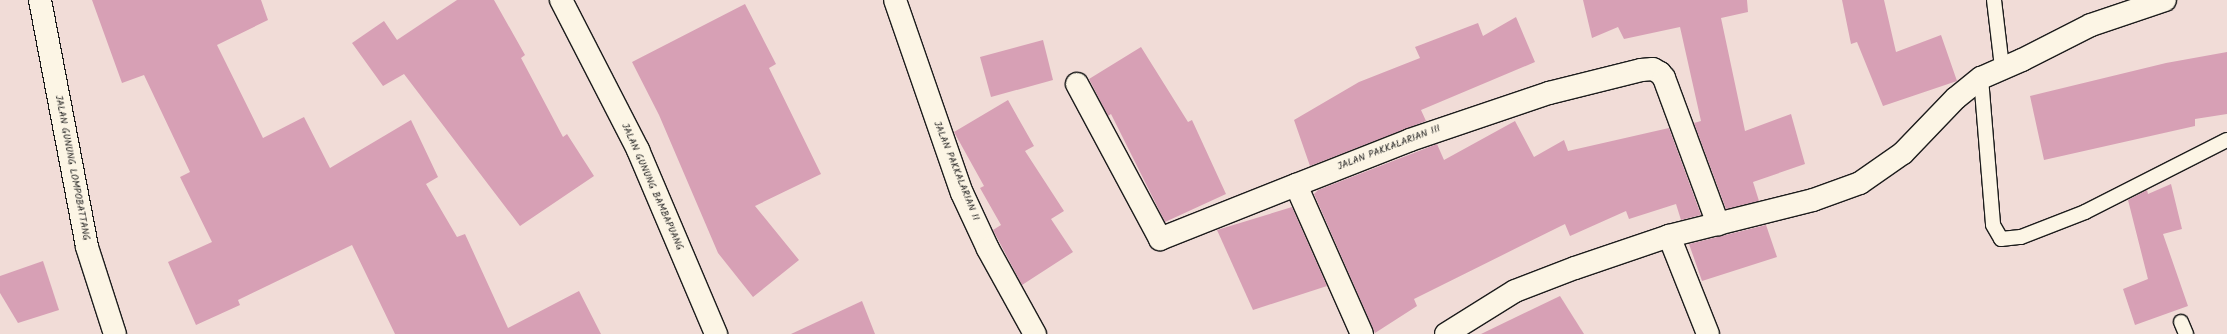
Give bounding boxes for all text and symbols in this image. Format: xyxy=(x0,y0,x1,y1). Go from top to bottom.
street label: JALAN GUNUNG LOMPOBATTANG xyxy=(52,94,92,242)
street label: JALAN PAKKALARIAN II xyxy=(931,120,981,222)
street label: JALAN GUNUNG BAMBAPUANG xyxy=(618,122,686,252)
street label: JALAN PAKKALARIAN III xyxy=(1336,123,1442,173)

